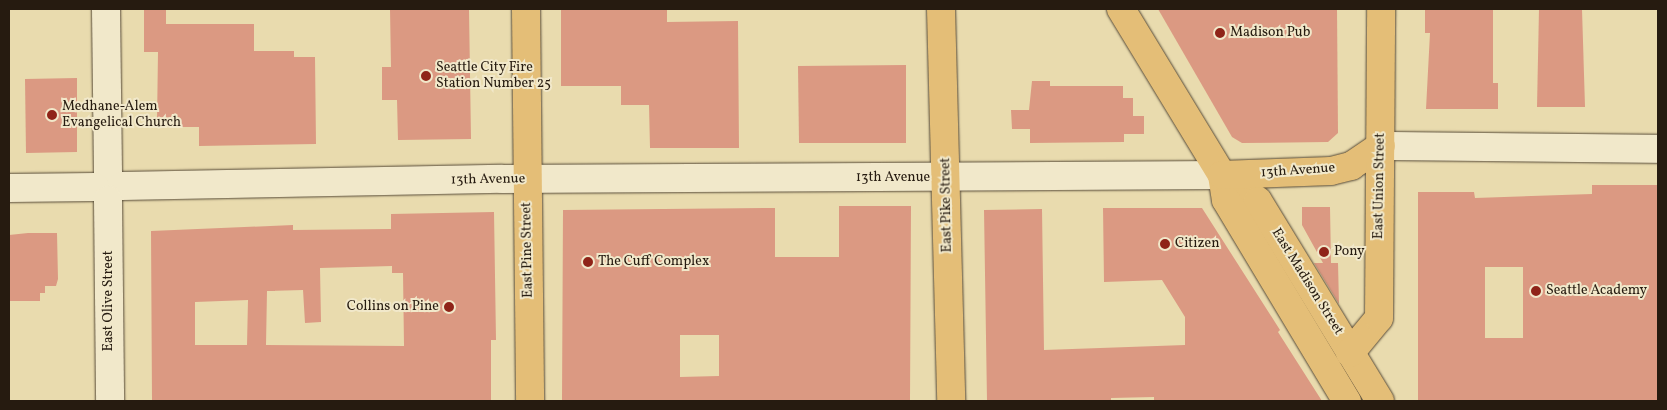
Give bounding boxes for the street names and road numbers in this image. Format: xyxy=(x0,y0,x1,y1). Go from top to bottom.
street label: East Union Street xyxy=(1371,133,1389,239)
street label: East Pike Street xyxy=(938,157,956,253)
street label: 13th Avenue xyxy=(1260,160,1336,182)
street label: 13th Avenue xyxy=(856,170,930,186)
street label: 13th Avenue xyxy=(451,171,525,189)
street label: East Pine Street xyxy=(519,202,537,298)
street label: East Madison Street xyxy=(1267,226,1347,338)
street label: East Olive Street xyxy=(101,250,117,352)

